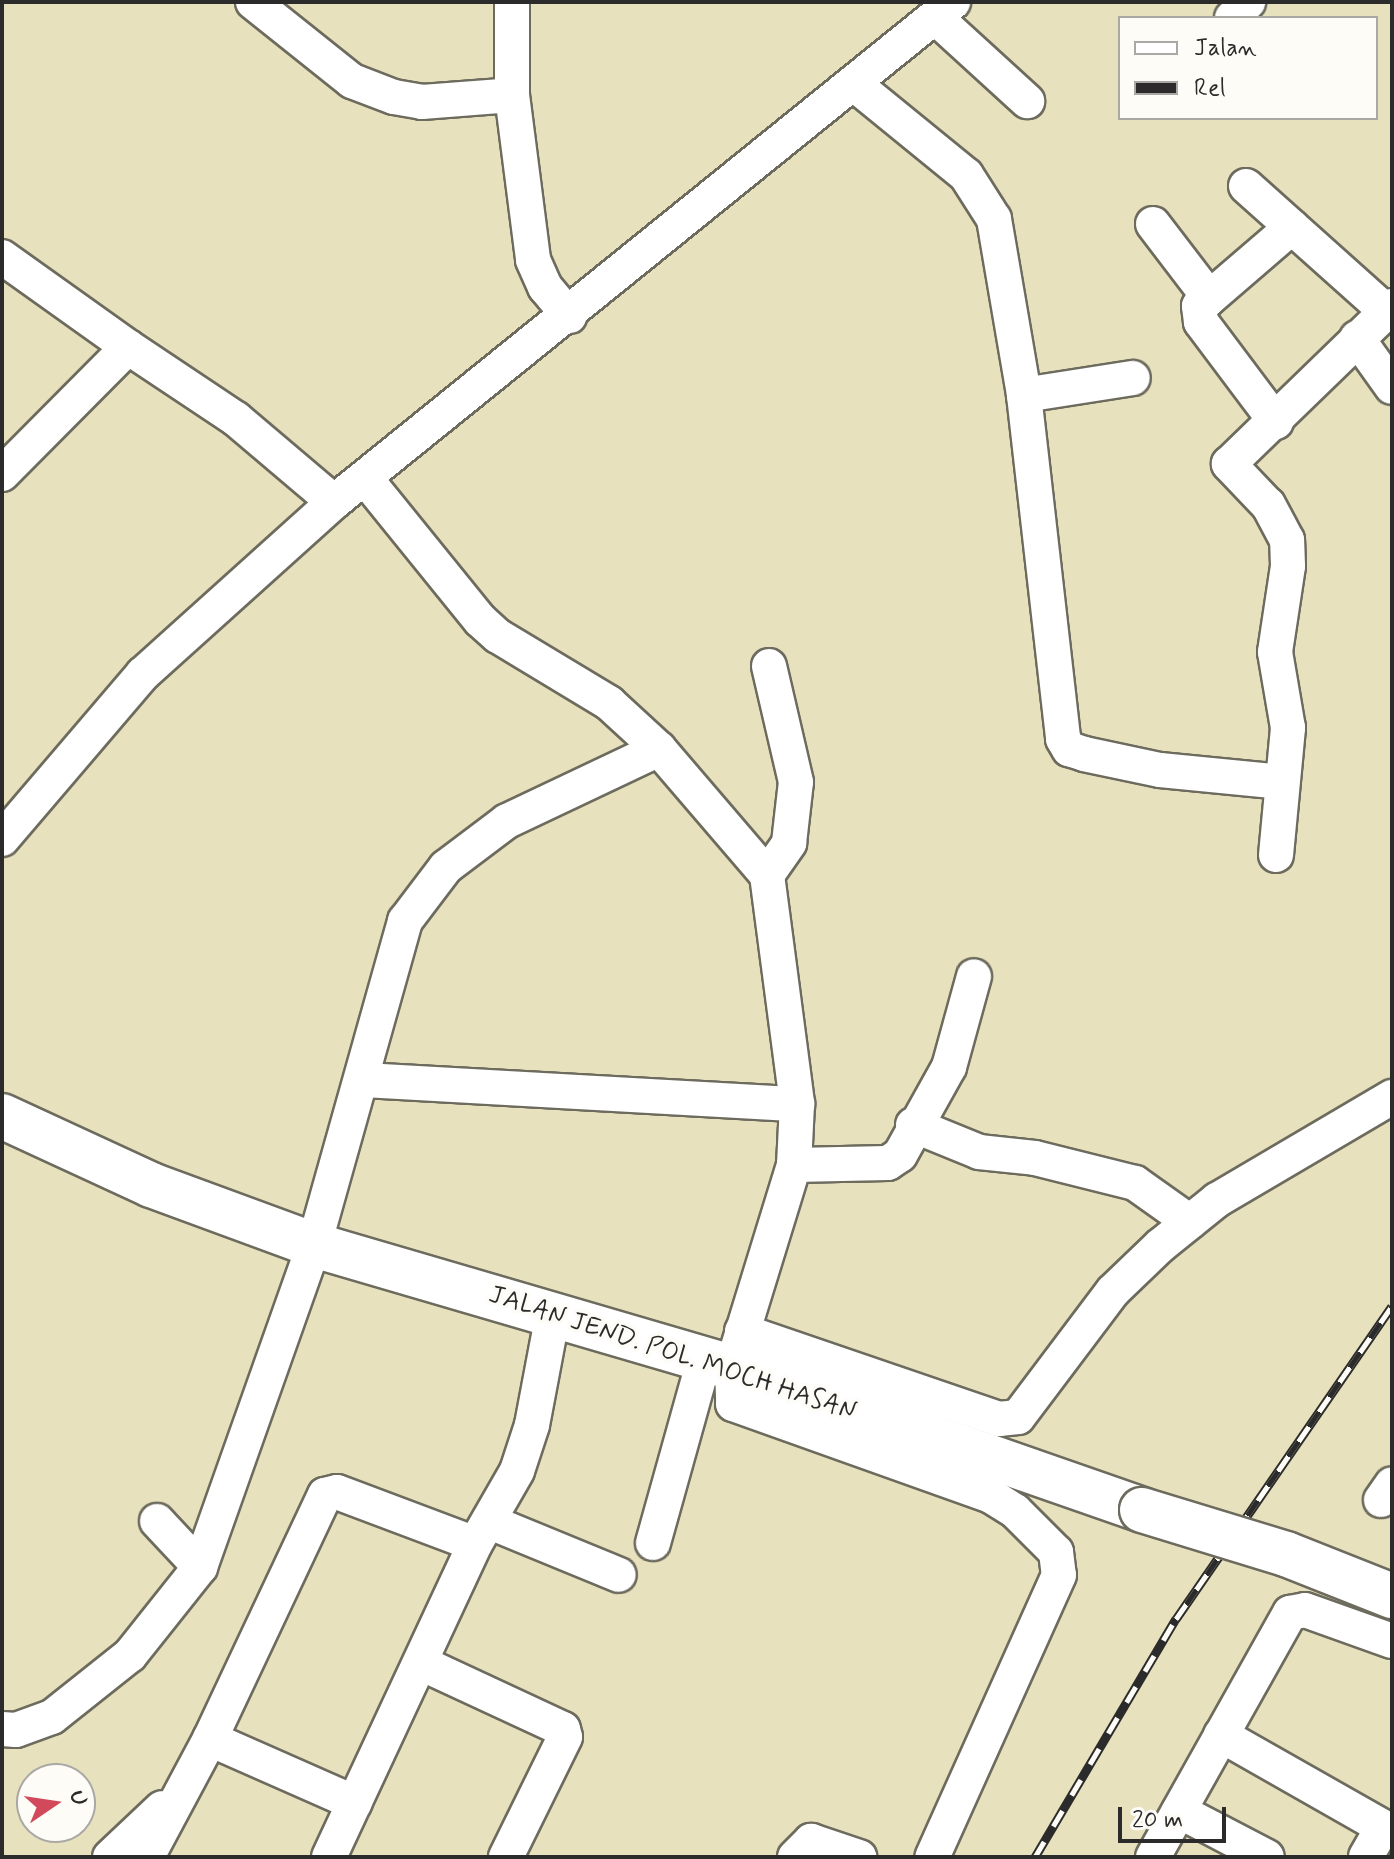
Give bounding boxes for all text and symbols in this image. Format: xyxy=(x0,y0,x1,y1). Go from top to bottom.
legend xyxy=(1118,16,1378,120)
text: Jalan xyxy=(1194,33,1257,64)
text: Rel xyxy=(1194,73,1226,104)
street label: JALAN JEND. POL. MOCH HASAN xyxy=(484,1280,860,1428)
north arrow xyxy=(16,1763,96,1843)
text: U xyxy=(62,1788,93,1808)
scale bar xyxy=(1122,1791,1230,1841)
text: 20 m xyxy=(1132,1805,1183,1836)

